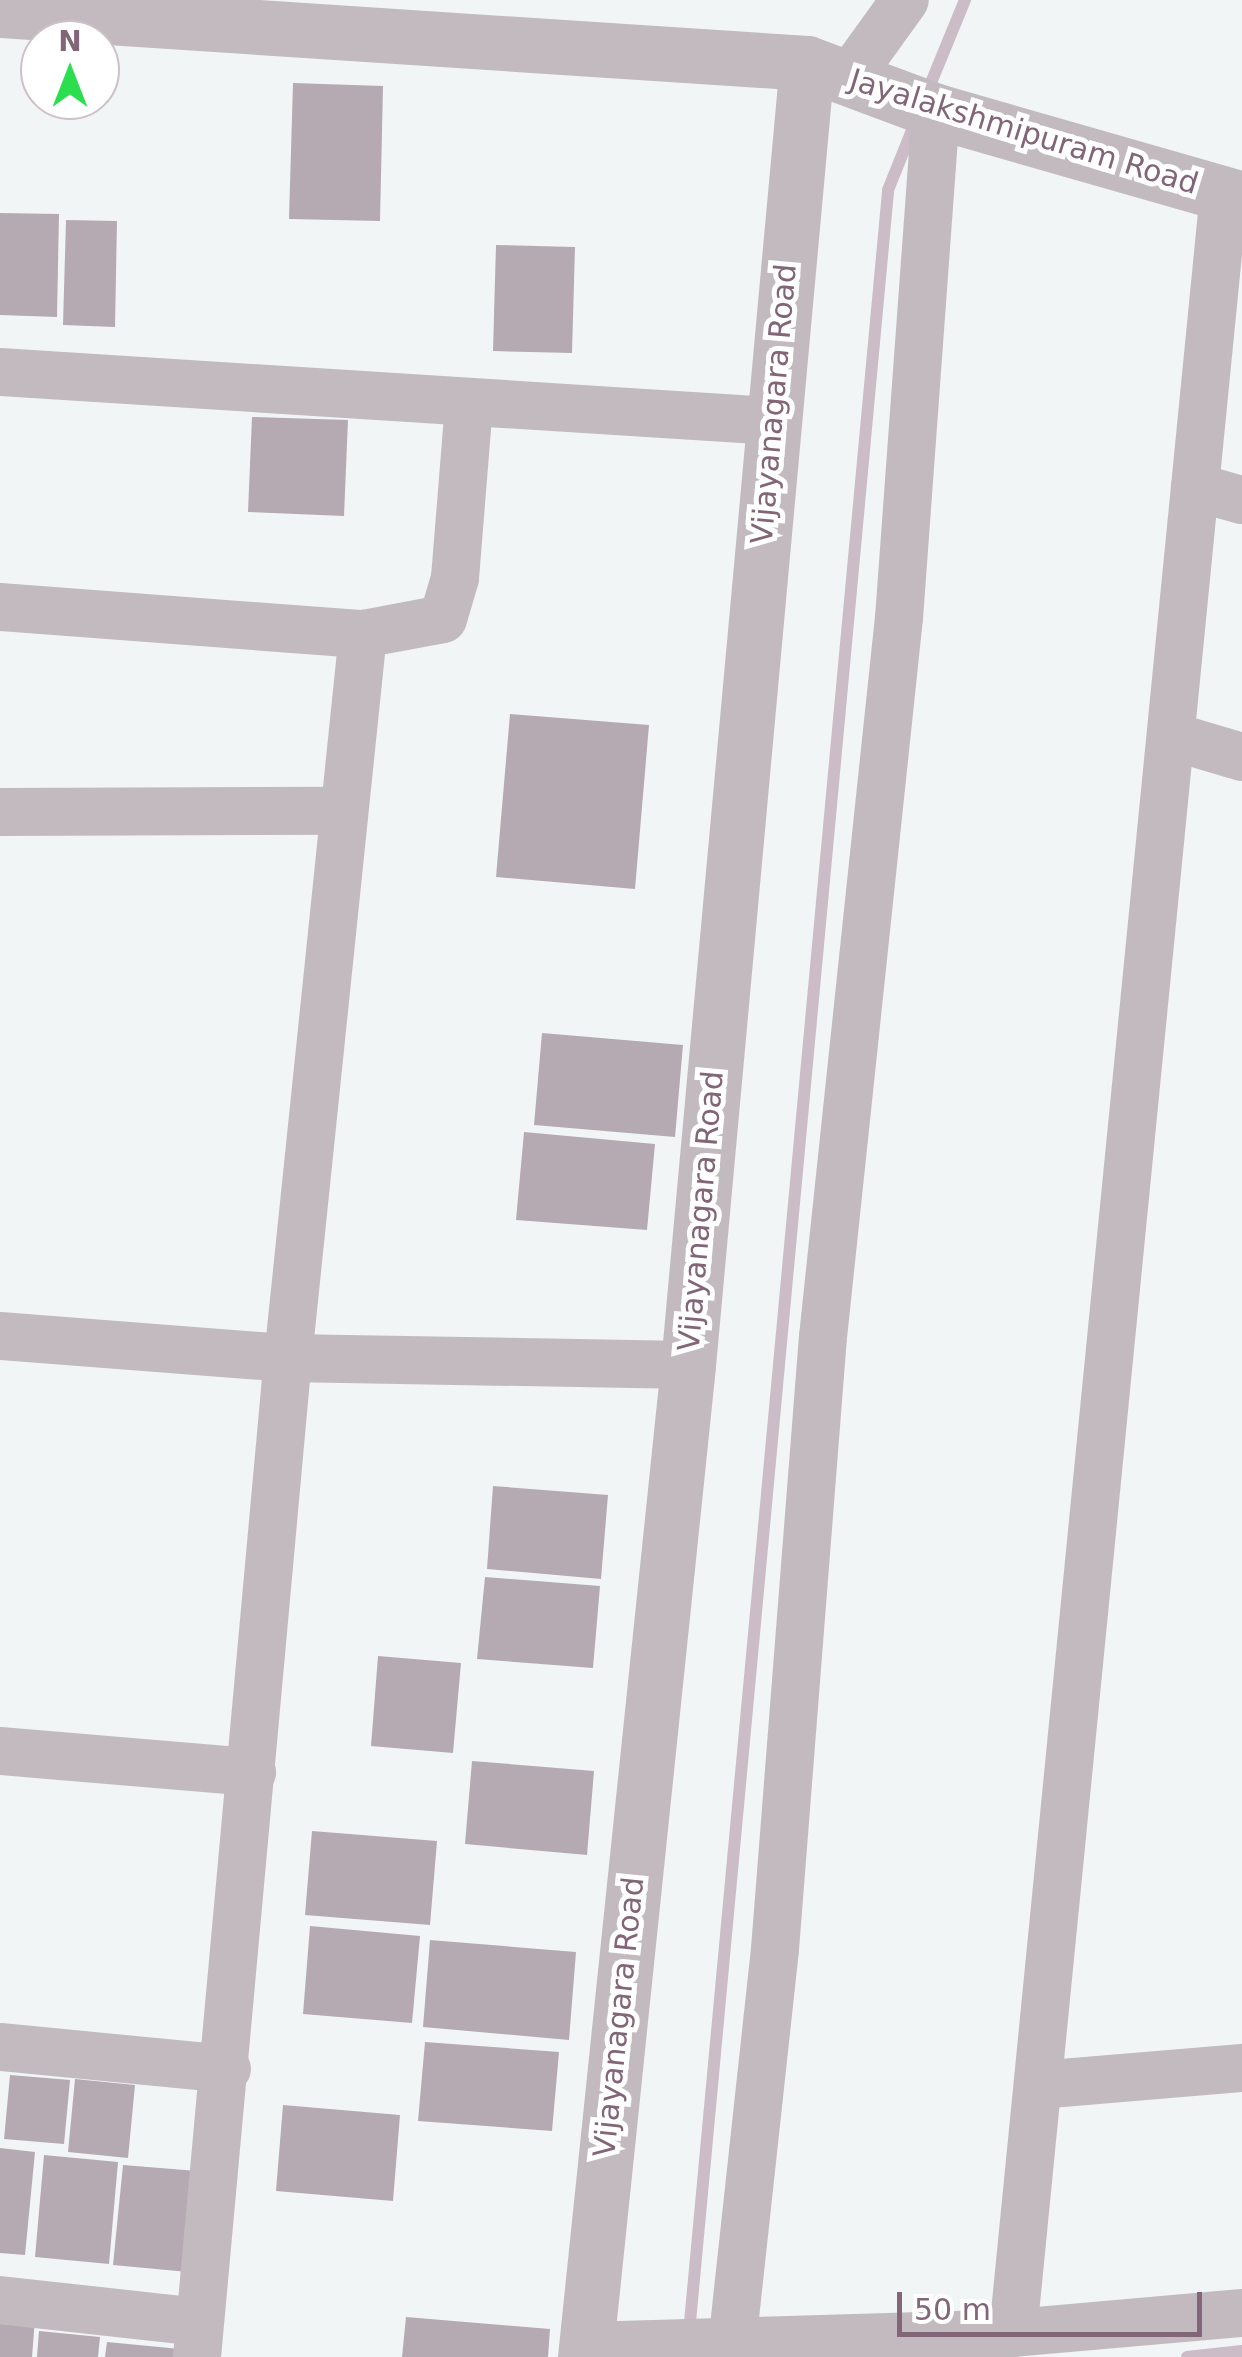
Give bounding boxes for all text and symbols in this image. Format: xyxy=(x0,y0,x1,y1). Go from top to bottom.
north arrow xyxy=(20,20,120,120)
text: N xyxy=(58,25,82,58)
street label: Jayalakshmipuram Road xyxy=(845,62,1203,202)
street label: Vijayanagara Road xyxy=(744,262,804,546)
street label: Vijayanagara Road xyxy=(671,1069,731,1353)
street label: Vijayanagara Road xyxy=(586,1875,652,2159)
scale bar xyxy=(902,2272,1207,2334)
text: 50 m xyxy=(914,2292,991,2327)

